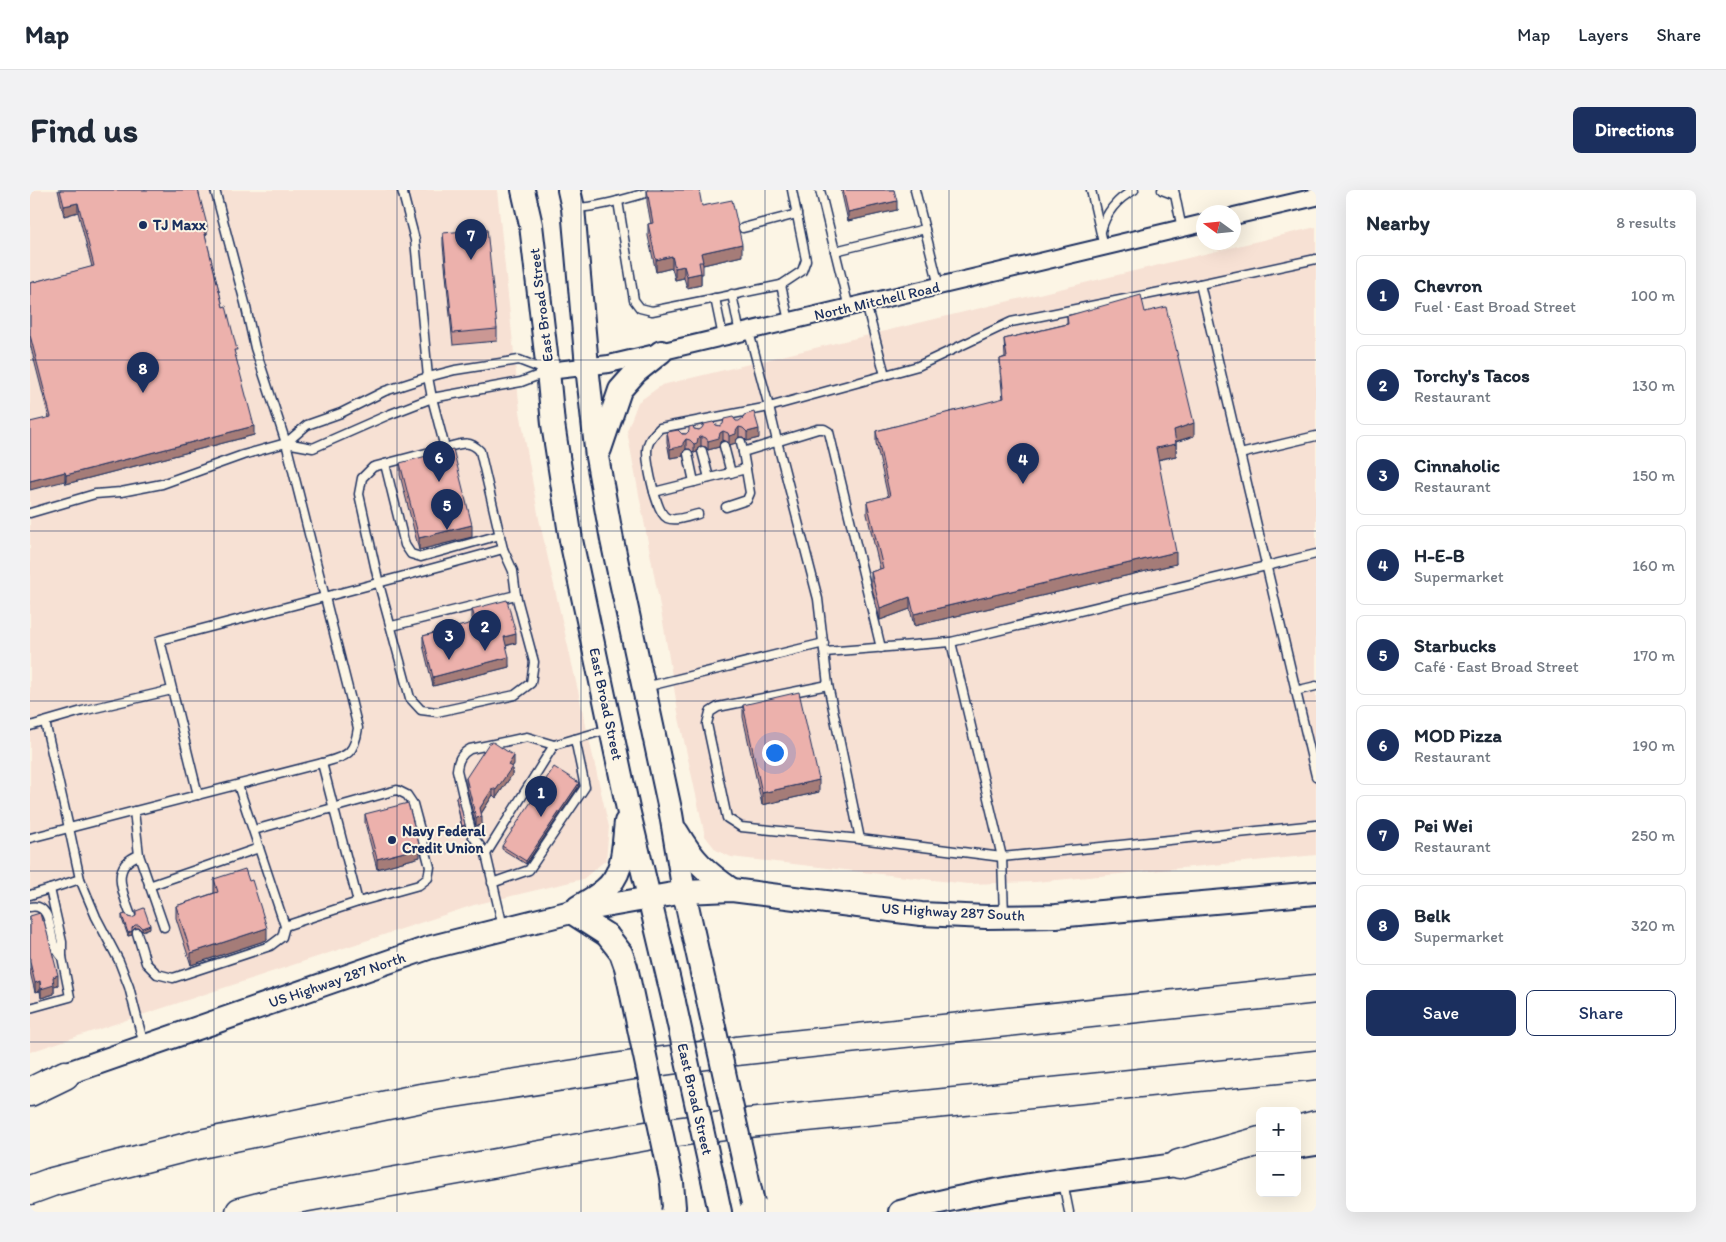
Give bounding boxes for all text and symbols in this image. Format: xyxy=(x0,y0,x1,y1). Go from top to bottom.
text: Map xyxy=(25,20,69,49)
text: Map xyxy=(1517,24,1550,46)
text: Layers xyxy=(1578,24,1628,46)
text: Share xyxy=(1656,24,1701,46)
button: Directions xyxy=(1573,107,1696,153)
text: Find us xyxy=(30,109,138,151)
north arrow xyxy=(1196,205,1241,250)
text: Nearby xyxy=(1366,210,1430,235)
text: 8 results xyxy=(1616,213,1676,232)
place label: TJ Maxx xyxy=(152,216,207,234)
marker: TJ Maxx xyxy=(137,219,149,231)
pin: 7 xyxy=(455,219,487,260)
street label: East Broad Street xyxy=(525,247,557,363)
text: Chevron xyxy=(1414,274,1482,297)
street label: North Mitchell Road xyxy=(812,278,942,324)
text: 1 xyxy=(1379,286,1387,305)
text: 100 m xyxy=(1631,286,1675,305)
text: Fuel · East Broad Street xyxy=(1414,297,1576,316)
pin: 8 xyxy=(127,352,159,393)
text: Torchy's Tacos xyxy=(1414,364,1530,387)
text: 2 xyxy=(1379,376,1387,395)
text: 130 m xyxy=(1632,376,1675,395)
text: Restaurant xyxy=(1414,387,1491,406)
pin: 6 xyxy=(423,441,455,482)
pin: 4 xyxy=(1007,443,1039,484)
text: Cinnaholic xyxy=(1414,454,1500,477)
text: 3 xyxy=(1379,466,1387,485)
text: 150 m xyxy=(1632,466,1675,485)
text: Restaurant xyxy=(1414,477,1491,496)
pin: 5 xyxy=(431,489,463,530)
text: H-E-B xyxy=(1414,544,1465,567)
text: 4 xyxy=(1378,556,1388,575)
text: 160 m xyxy=(1632,556,1675,575)
text: Supermarket xyxy=(1414,567,1504,586)
pin: 2 xyxy=(469,610,501,651)
pin: 3 xyxy=(433,619,465,660)
text: Starbucks xyxy=(1414,634,1496,657)
street label: East Broad Street xyxy=(585,646,627,762)
text: 5 xyxy=(1379,646,1387,665)
text: 170 m xyxy=(1633,646,1675,665)
text: Café · East Broad Street xyxy=(1414,657,1579,676)
text: MOD Pizza xyxy=(1414,724,1502,747)
text: 6 xyxy=(1379,736,1387,755)
text: 190 m xyxy=(1632,736,1675,755)
your location xyxy=(762,740,788,766)
text: Restaurant xyxy=(1414,747,1491,766)
pin: 1 xyxy=(525,776,557,817)
text: Pei Wei xyxy=(1414,814,1473,837)
place label: Navy Federal Credit Union xyxy=(402,822,486,857)
text: 7 xyxy=(1379,826,1387,845)
text: 250 m xyxy=(1631,826,1675,845)
marker: Navy Federal Credit Union xyxy=(386,834,398,846)
text: Restaurant xyxy=(1414,837,1491,856)
street label: US Highway 287 South xyxy=(881,899,1026,925)
text: Belk xyxy=(1414,904,1450,927)
text: 8 xyxy=(1379,916,1387,935)
text: 320 m xyxy=(1631,916,1675,935)
text: Supermarket xyxy=(1414,927,1504,946)
street label: US Highway 287 North xyxy=(266,948,408,1012)
button: Save xyxy=(1366,990,1516,1036)
button: Share xyxy=(1526,990,1676,1036)
street label: East Broad Street xyxy=(673,1041,717,1157)
map controls xyxy=(1256,1107,1301,1197)
button: + xyxy=(1256,1107,1301,1152)
button: − xyxy=(1256,1152,1301,1197)

